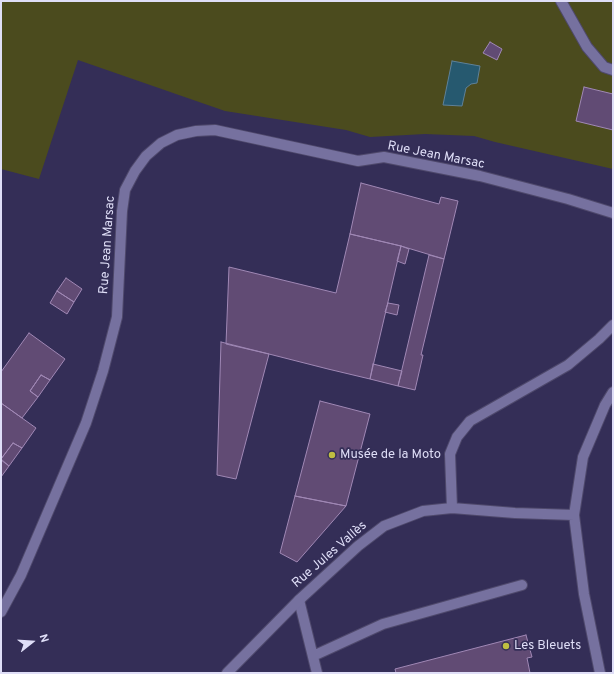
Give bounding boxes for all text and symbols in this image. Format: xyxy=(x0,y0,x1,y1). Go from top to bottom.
street label: Rue Jean Marsac xyxy=(386,139,486,173)
street label: Rue Jean Marsac xyxy=(97,195,119,295)
place label: Musée de la Moto xyxy=(340,447,441,463)
marker: Musée de la Moto xyxy=(327,450,337,460)
street label: Rue Jules Vallès xyxy=(289,518,371,592)
north arrow xyxy=(12,622,52,662)
text: N xyxy=(36,633,51,644)
place label: Les Bleuets xyxy=(514,638,581,654)
marker: Les Bleuets xyxy=(501,641,511,651)

